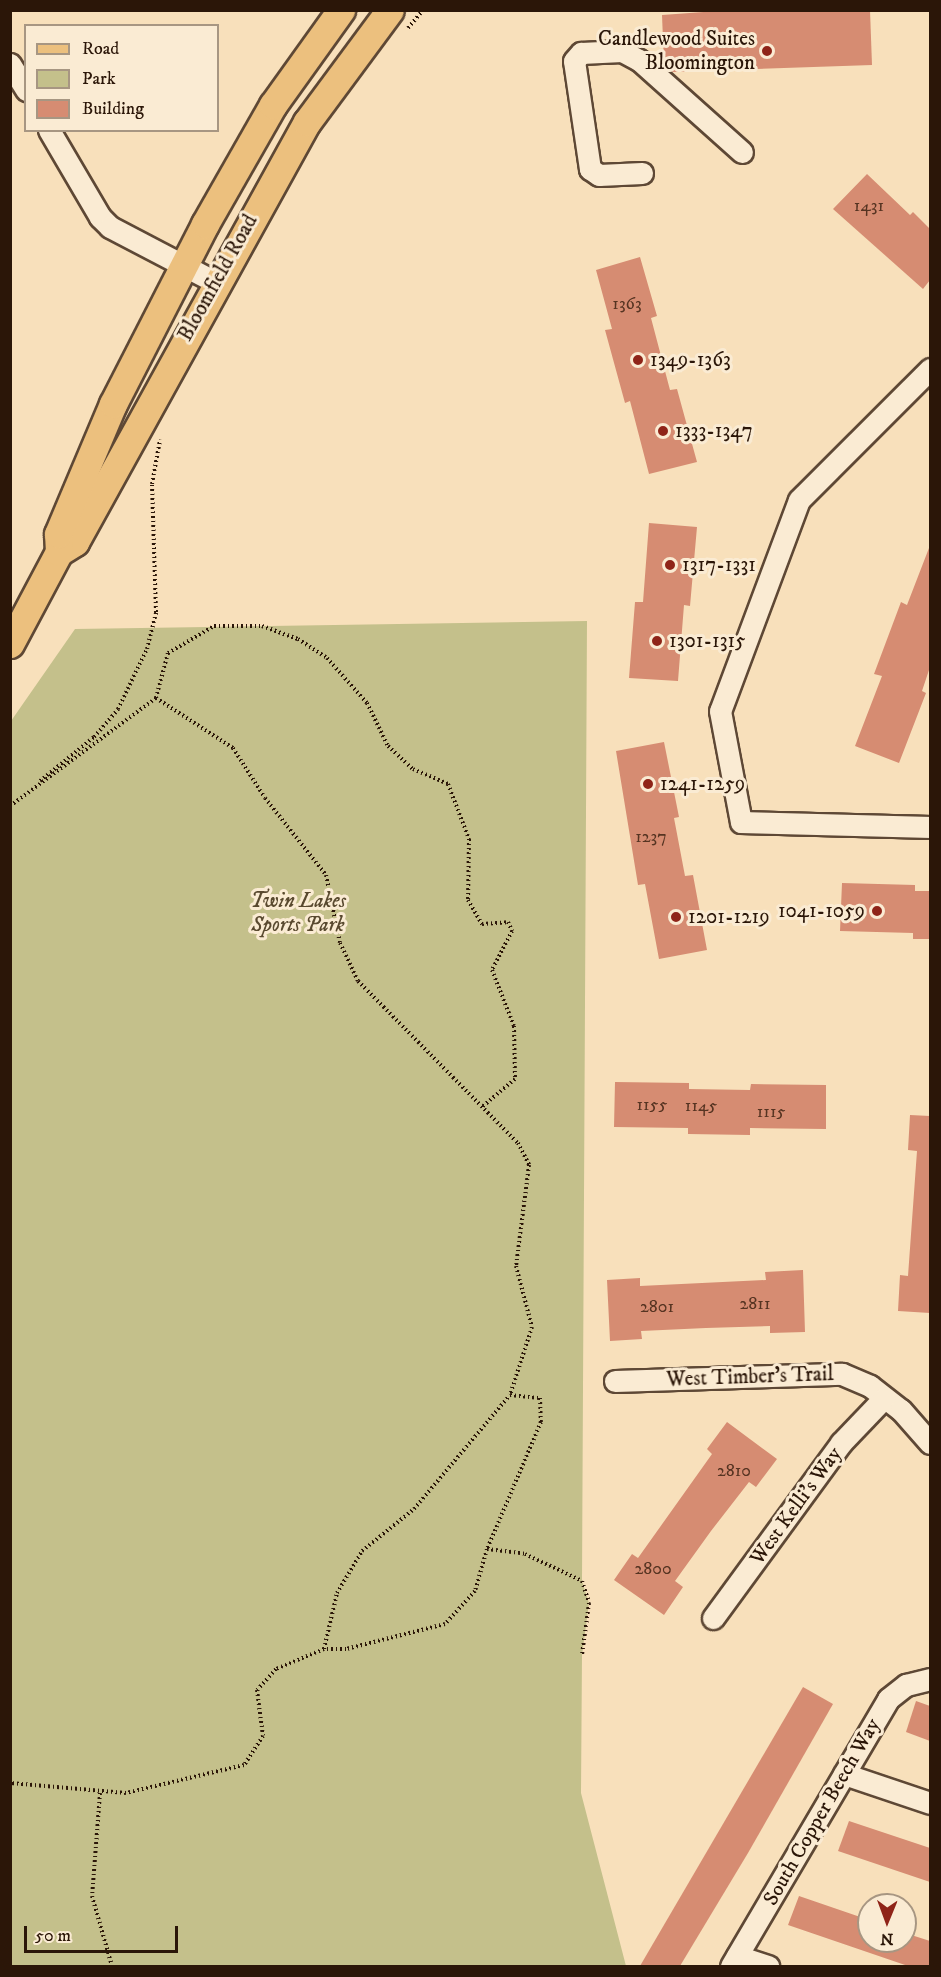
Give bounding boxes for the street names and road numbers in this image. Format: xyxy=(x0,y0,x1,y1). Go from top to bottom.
street label: Bloomfield Road xyxy=(173,210,263,346)
street label: West Timber's Trail xyxy=(666,1361,834,1393)
street label: West Kelli's Way xyxy=(745,1442,847,1570)
street label: South Copper Beech Way xyxy=(758,1714,886,1910)

